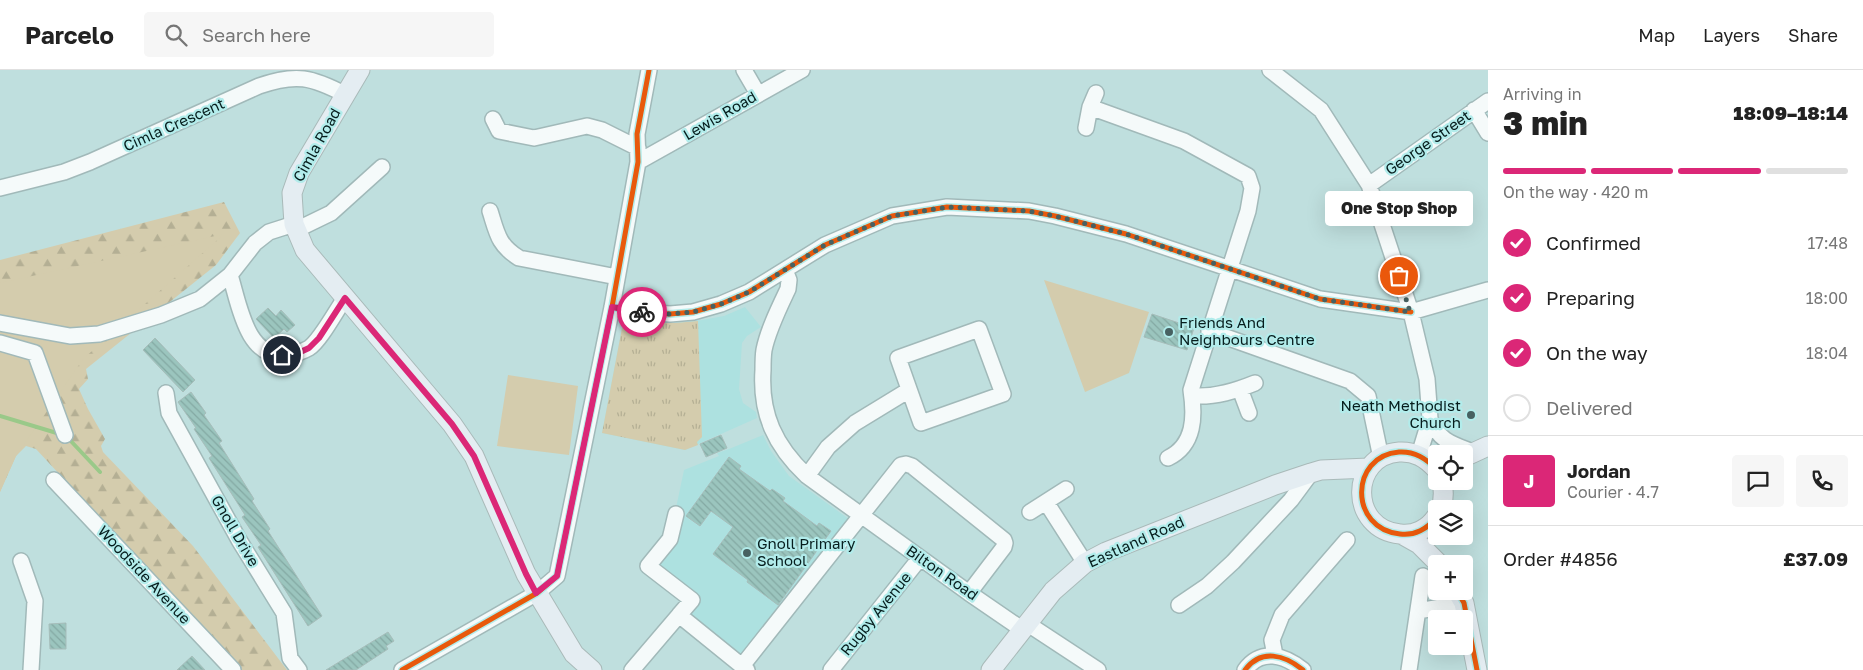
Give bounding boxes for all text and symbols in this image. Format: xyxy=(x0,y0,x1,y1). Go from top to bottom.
search box xyxy=(144,12,494,57)
text: Parcelo xyxy=(25,20,114,49)
icon: search xyxy=(162,21,190,49)
text: Search here xyxy=(202,23,311,46)
text: Map xyxy=(1638,24,1675,46)
text: Layers xyxy=(1703,24,1760,46)
text: Share xyxy=(1788,24,1838,46)
text: Arriving in xyxy=(1503,84,1582,104)
street label: Lewis Road xyxy=(680,87,759,143)
street label: Cimla Crescent xyxy=(120,94,227,154)
text: 18:09–18:14 xyxy=(1733,101,1848,124)
text: 3 min xyxy=(1503,104,1588,142)
street label: Cimla Road xyxy=(289,105,344,184)
street label: George Street xyxy=(1381,106,1474,178)
text: On the way · 420 m xyxy=(1503,182,1648,202)
callout: One Stop Shop xyxy=(1325,191,1473,226)
text: One Stop Shop xyxy=(1341,198,1457,218)
icon: check xyxy=(1503,229,1531,257)
text: Confirmed xyxy=(1546,231,1641,254)
text: 17:48 xyxy=(1807,233,1848,253)
pin xyxy=(1378,255,1420,297)
icon: bag xyxy=(1385,262,1413,290)
icon: check xyxy=(1503,284,1531,312)
text: Preparing xyxy=(1546,286,1635,309)
courier xyxy=(617,287,667,337)
text: 18:00 xyxy=(1806,288,1848,308)
icon: bike xyxy=(628,298,656,326)
place label: Friends And Neighbours Centre xyxy=(1179,313,1315,348)
marker: Friends And Neighbours Centre xyxy=(1163,326,1175,338)
pin xyxy=(261,334,303,376)
icon: check xyxy=(1503,339,1531,367)
icon: home xyxy=(268,341,296,369)
text: On the way xyxy=(1546,341,1648,364)
text: 18:04 xyxy=(1806,343,1848,363)
place label: Neath Methodist Church xyxy=(1341,396,1461,431)
text: Delivered xyxy=(1546,396,1633,419)
marker: Neath Methodist Church xyxy=(1465,409,1477,421)
map controls xyxy=(1428,445,1473,655)
button: locate xyxy=(1428,445,1473,490)
button: chat xyxy=(1732,455,1784,507)
button: phone xyxy=(1796,455,1848,507)
text: Jordan xyxy=(1567,459,1631,482)
text: J xyxy=(1524,469,1534,492)
text: Courier · 4.7 xyxy=(1567,482,1659,502)
street label: Gnoll Drive xyxy=(208,492,264,570)
button: layers xyxy=(1428,500,1473,545)
street label: Eastland Road xyxy=(1085,512,1187,570)
street label: Woodside Avenue xyxy=(95,522,195,627)
place label: Gnoll Primary School xyxy=(757,534,856,569)
street label: Bilton Road xyxy=(903,541,982,603)
marker: Gnoll Primary School xyxy=(741,547,753,559)
text: Order #4856 xyxy=(1503,547,1618,570)
text: £37.09 xyxy=(1783,547,1848,570)
button: + xyxy=(1428,555,1473,600)
street label: Rugby Avenue xyxy=(836,568,915,659)
button: − xyxy=(1428,610,1473,655)

